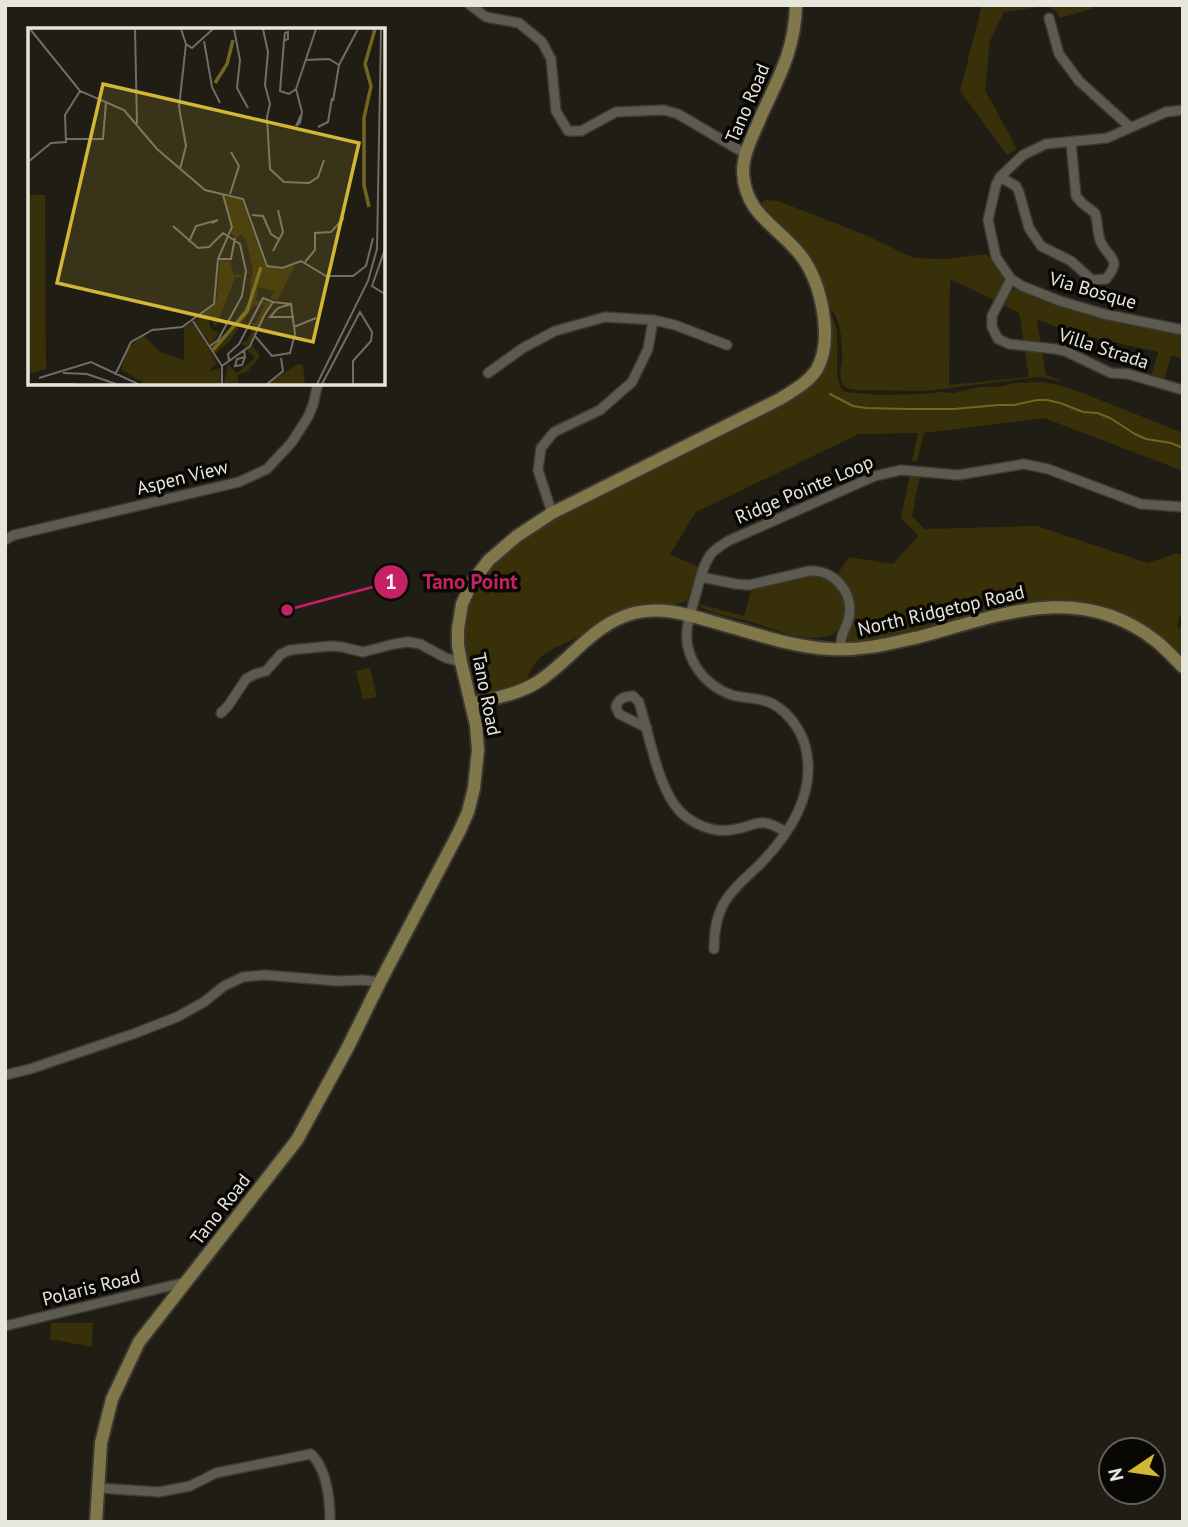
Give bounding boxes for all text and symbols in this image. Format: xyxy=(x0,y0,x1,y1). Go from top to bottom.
inset map xyxy=(28,28,385,385)
street label: Tano Road xyxy=(720,60,774,146)
street label: Via Bosque xyxy=(1046,266,1139,314)
street label: Villa Strada xyxy=(1055,322,1152,374)
street label: Ridge Pointe Loop xyxy=(731,449,877,529)
street label: Aspen View xyxy=(134,454,230,500)
callout: Tano Point xyxy=(373,561,531,603)
text: 1 xyxy=(385,568,397,595)
text: Tano Point xyxy=(422,568,518,595)
street label: North Ridgetop Road xyxy=(855,579,1027,641)
street label: Tano Road xyxy=(467,651,507,737)
street label: Tano Road xyxy=(185,1169,255,1249)
street label: Polaris Road xyxy=(40,1263,142,1311)
north arrow xyxy=(1097,1436,1167,1506)
text: N xyxy=(1102,1466,1129,1484)

